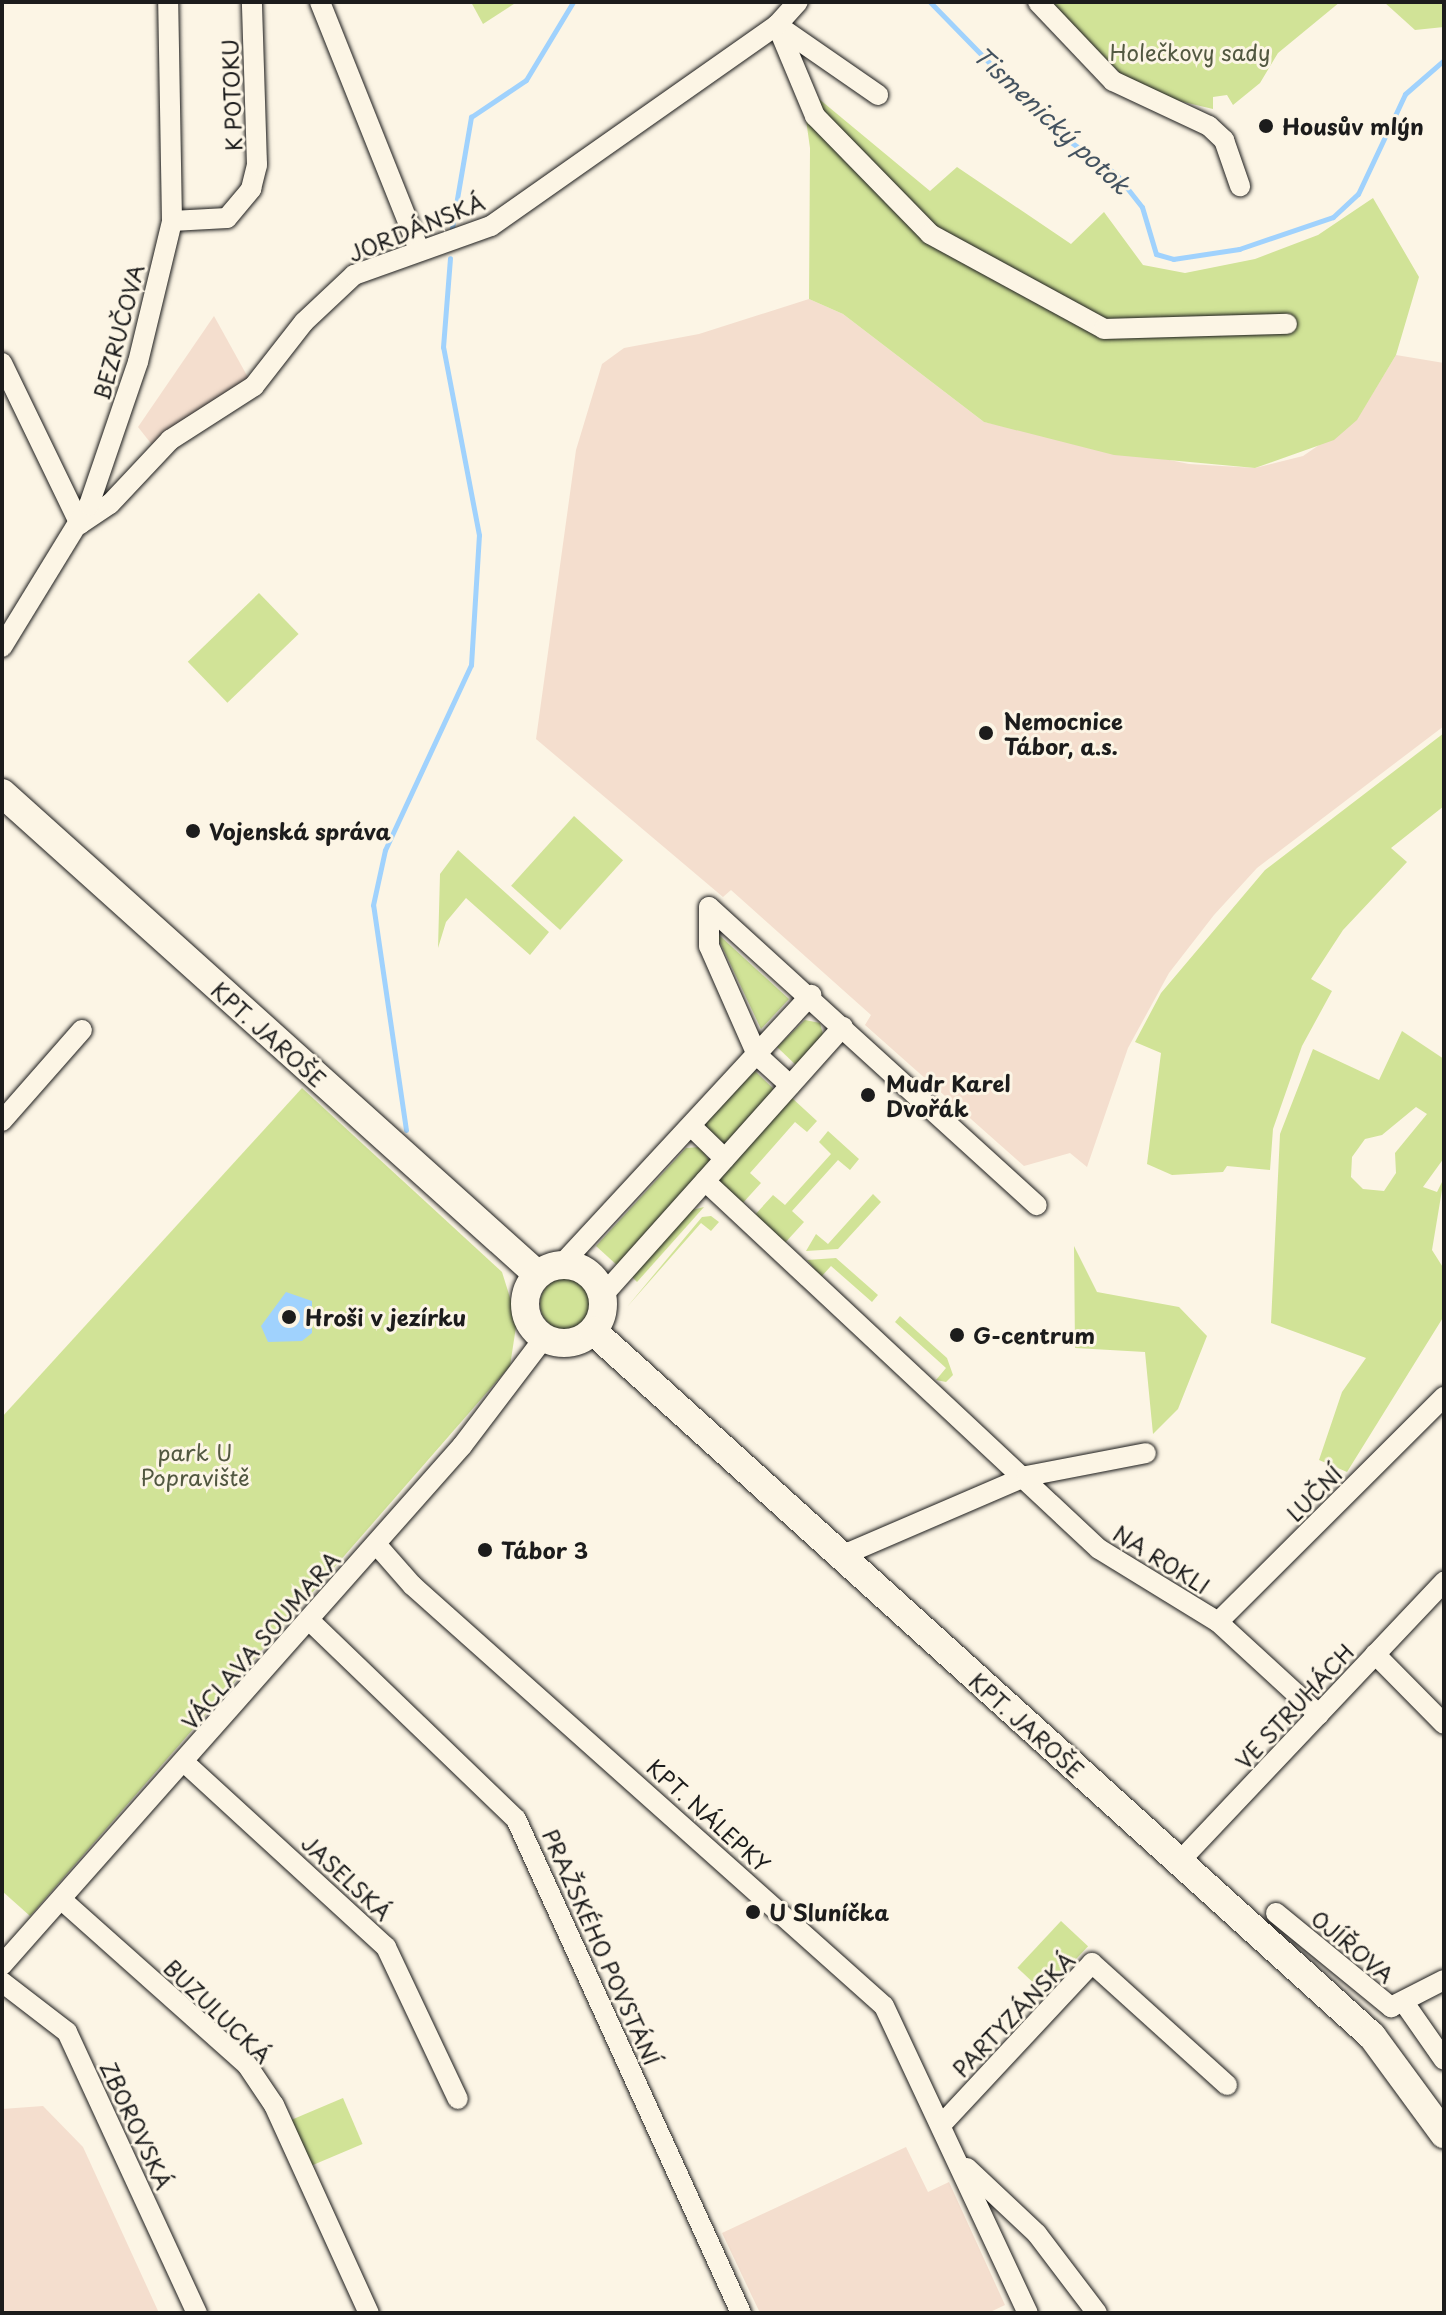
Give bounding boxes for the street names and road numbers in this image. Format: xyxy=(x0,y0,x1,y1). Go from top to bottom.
street label: K POTOKU xyxy=(216,38,246,152)
street label: JORDÁNSKÁ xyxy=(344,188,488,266)
street label: BEZRUČOVA xyxy=(87,261,149,403)
street label: KPT. JAROŠE xyxy=(206,976,332,1092)
street label: LUČNÍ xyxy=(1281,1460,1347,1526)
street label: NA ROKLI xyxy=(1109,1519,1215,1599)
street label: VÁCLAVA SOUMARA xyxy=(176,1546,344,1734)
street label: VE STRUHÁCH xyxy=(1229,1638,1359,1774)
street label: KPT. JAROŠE xyxy=(964,1667,1090,1783)
street label: KPT. NÁLEPKY xyxy=(642,1753,776,1877)
street label: PRAŽSKÉHO POVSTÁNÍ xyxy=(537,1823,667,2071)
street label: JASELSKÁ xyxy=(297,1829,397,1925)
street label: OJÍŘOVA xyxy=(1306,1904,1400,1988)
street label: PARTYZÁNSKÁ xyxy=(947,1946,1079,2082)
street label: BUZULUCKÁ xyxy=(159,1953,277,2069)
street label: ZBOROVSKÁ xyxy=(96,2057,178,2193)

